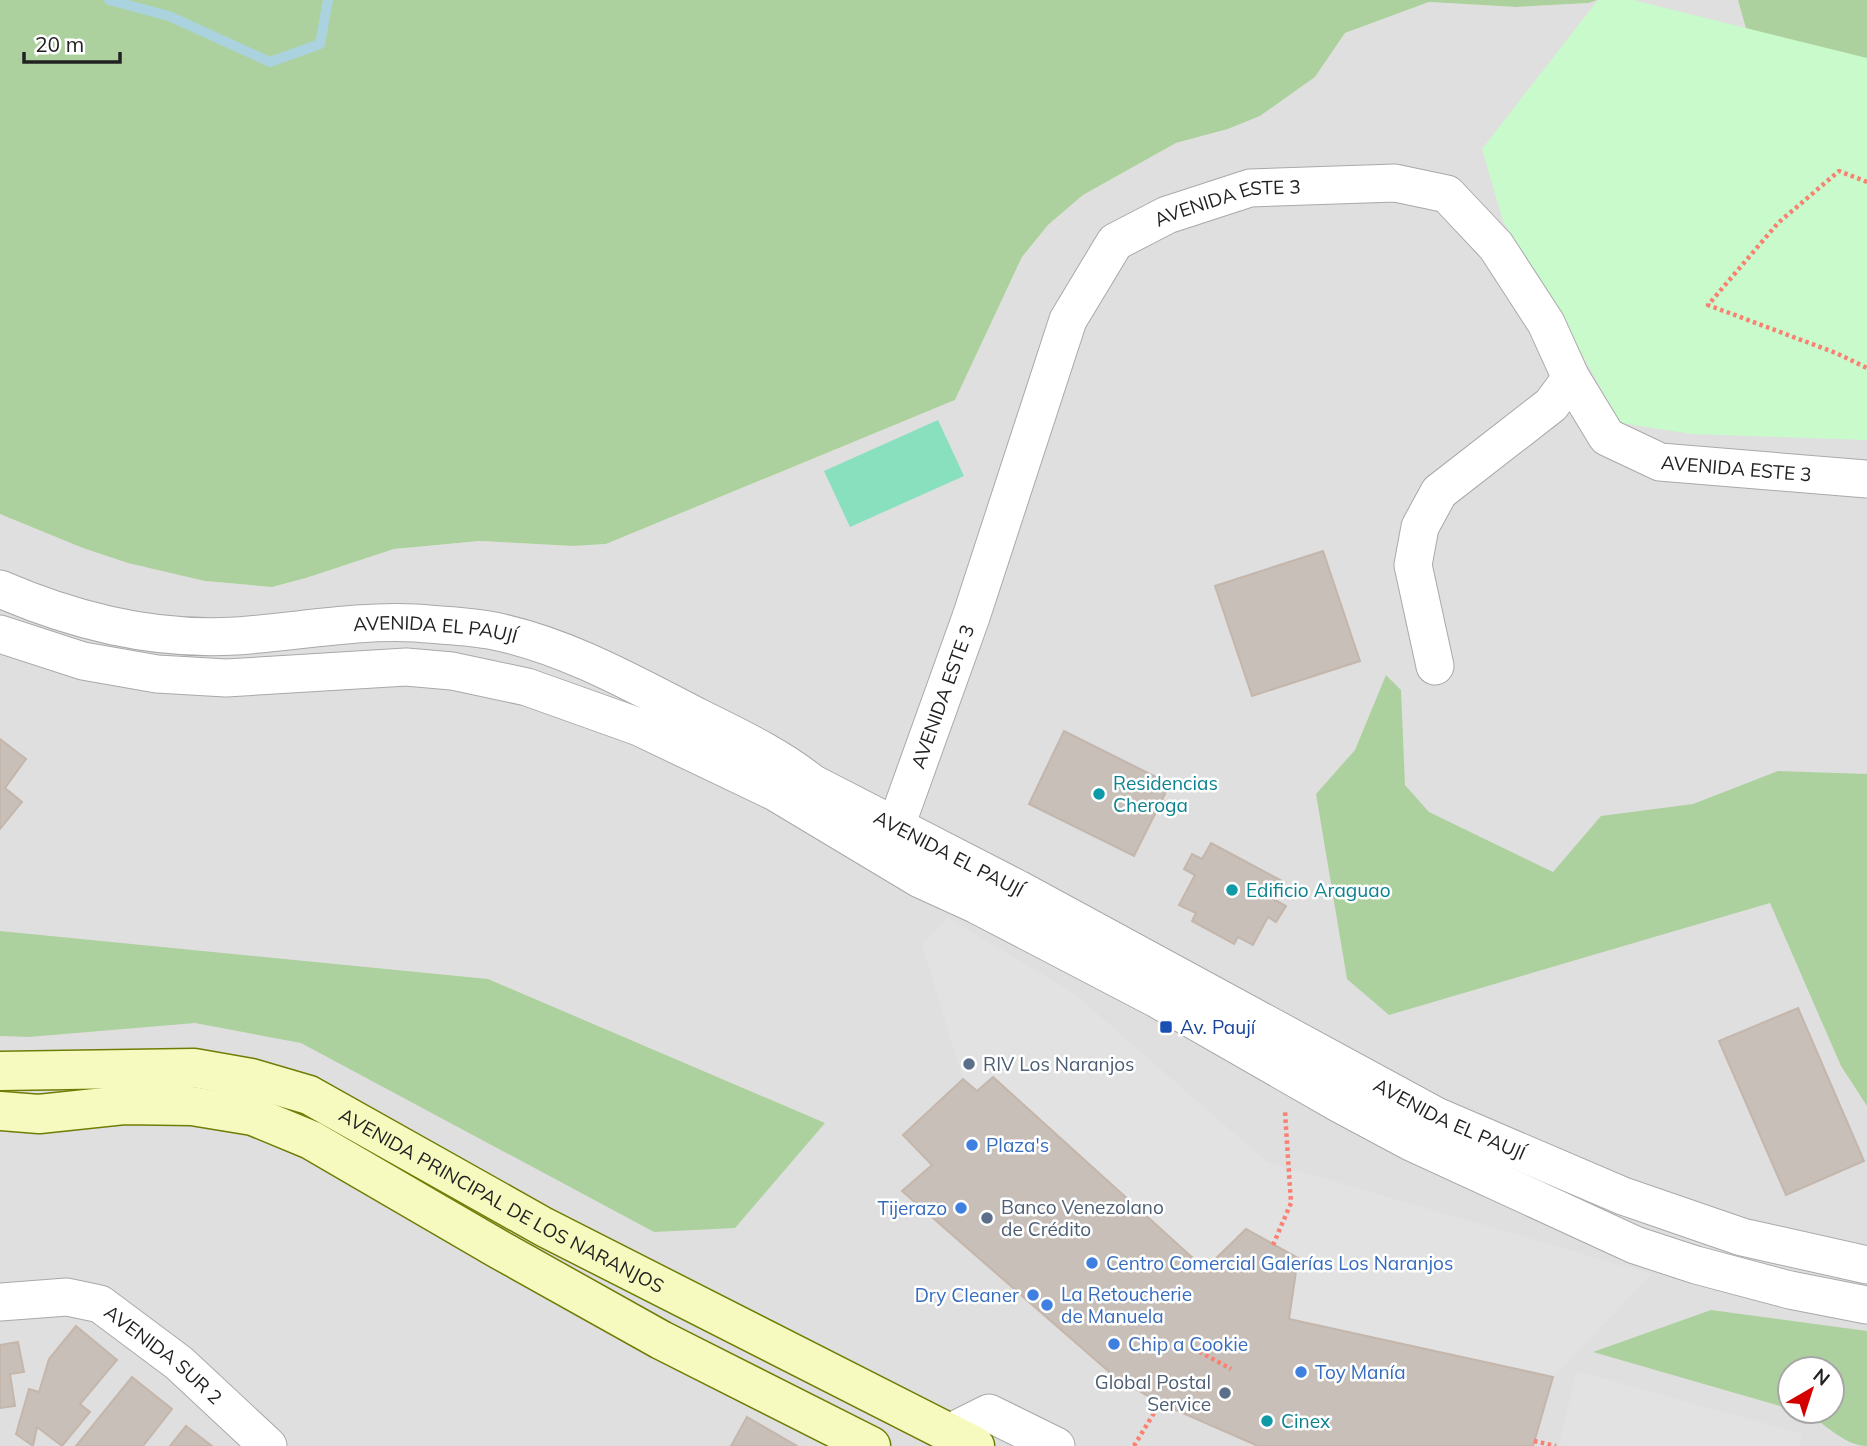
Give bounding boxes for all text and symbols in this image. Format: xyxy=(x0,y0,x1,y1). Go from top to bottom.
scale bar xyxy=(24,21,121,65)
text: 20 m xyxy=(35,31,84,57)
street label: AVENIDA ESTE 3 xyxy=(1150,174,1301,232)
street label: AVENIDA ESTE 3 xyxy=(1660,450,1813,486)
street label: AVENIDA EL PAUJÍ xyxy=(352,610,521,648)
street label: AVENIDA ESTE 3 xyxy=(906,621,979,772)
place label: Residencias Cheroga xyxy=(1113,771,1218,817)
marker: Residencias Cheroga xyxy=(1091,786,1107,802)
street label: AVENIDA EL PAUJÍ xyxy=(870,805,1029,902)
place label: Edificio Araguao xyxy=(1246,878,1391,902)
marker: Edificio Araguao xyxy=(1224,882,1240,898)
place label: Av. Paují xyxy=(1180,1015,1257,1039)
marker: Av. Paují xyxy=(1158,1019,1174,1035)
place label: RIV Los Naranjos xyxy=(983,1052,1135,1076)
marker: RIV Los Naranjos xyxy=(961,1056,977,1072)
street label: AVENIDA EL PAUJÍ xyxy=(1370,1073,1530,1165)
street label: AVENIDA PRINCIPAL DE LOS NARANJOS xyxy=(335,1103,668,1298)
place label: Plaza's xyxy=(986,1133,1049,1157)
marker: Plaza's xyxy=(964,1137,980,1153)
place label: Banco Venezolano de Crédito xyxy=(1001,1195,1164,1241)
place label: Tijerazo xyxy=(877,1196,947,1220)
marker: Tijerazo xyxy=(953,1200,969,1216)
marker: Banco Venezolano de Crédito xyxy=(979,1210,995,1226)
place label: Centro Comercial Galerías Los Naranjos xyxy=(1106,1251,1453,1275)
marker: Centro Comercial Galerías Los Naranjos xyxy=(1084,1255,1100,1271)
place label: La Retoucherie de Manuela xyxy=(1061,1282,1192,1328)
place label: Dry Cleaner xyxy=(915,1283,1019,1307)
marker: Dry Cleaner xyxy=(1025,1287,1041,1303)
marker: La Retoucherie de Manuela xyxy=(1039,1297,1055,1313)
street label: AVENIDA SUR 2 xyxy=(100,1300,227,1409)
place label: Chip a Cookie xyxy=(1128,1332,1248,1356)
marker: Chip a Cookie xyxy=(1106,1336,1122,1352)
north arrow xyxy=(1776,1355,1846,1425)
place label: Toy Manía xyxy=(1315,1360,1406,1384)
text: N xyxy=(1809,1363,1835,1391)
marker: Toy Manía xyxy=(1293,1364,1309,1380)
place label: Global Postal Service xyxy=(1095,1370,1211,1416)
marker: Global Postal Service xyxy=(1217,1385,1233,1401)
place label: Cinex xyxy=(1281,1409,1330,1433)
marker: Cinex xyxy=(1259,1413,1275,1429)

